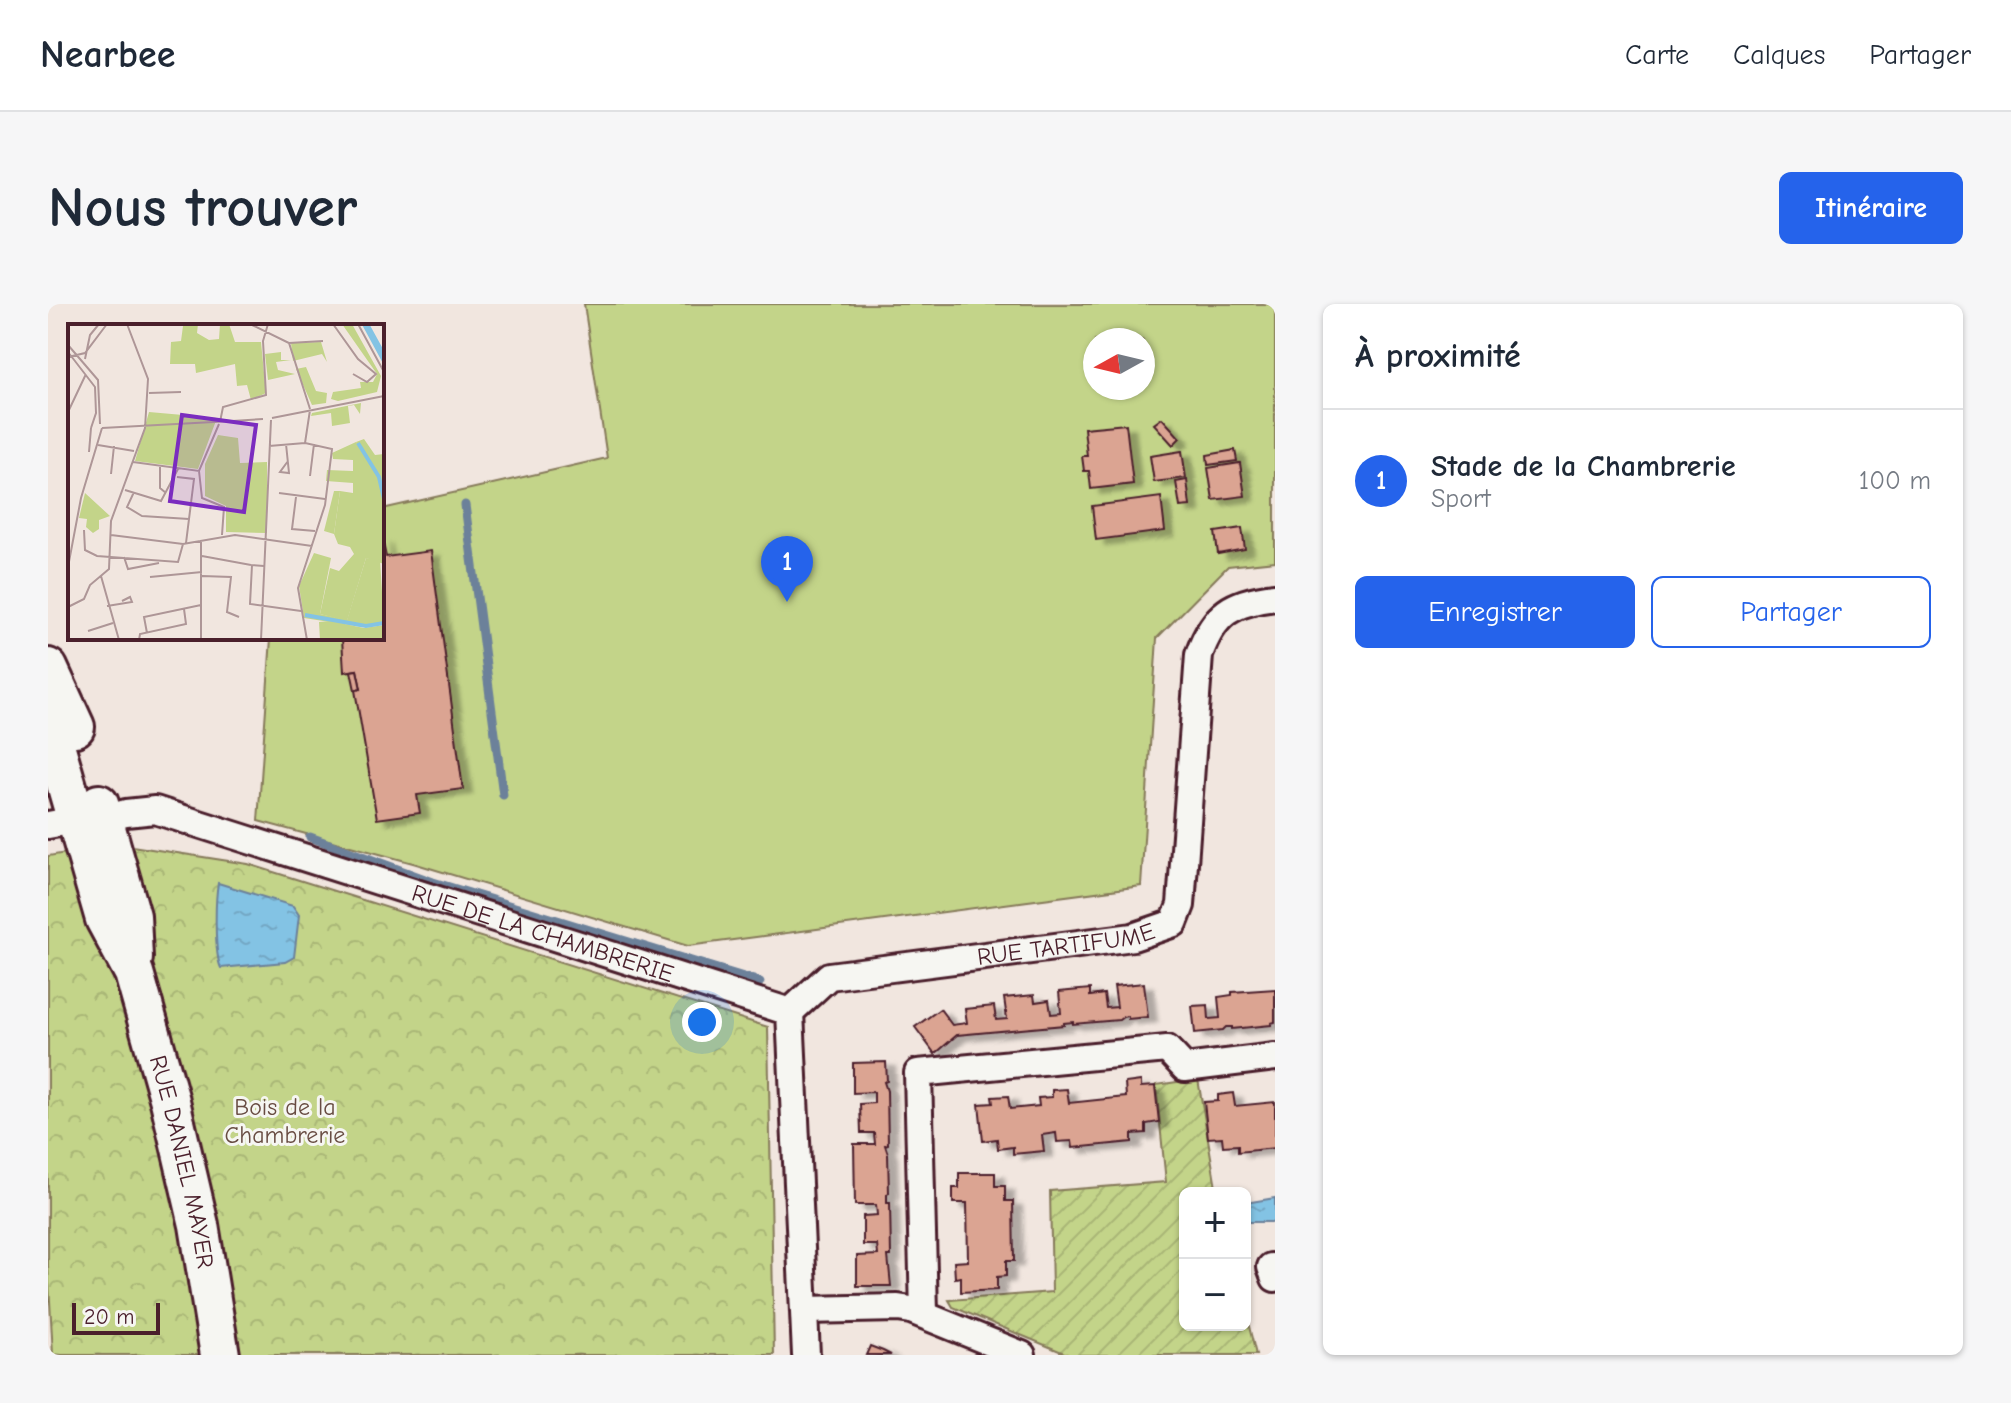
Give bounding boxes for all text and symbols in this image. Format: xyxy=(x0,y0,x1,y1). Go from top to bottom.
text: Nearbee xyxy=(40,33,175,77)
text: Carte xyxy=(1625,39,1689,71)
text: Calques xyxy=(1733,39,1825,71)
text: Partager xyxy=(1869,39,1971,71)
button: Itinéraire xyxy=(1779,172,1963,244)
text: Nous trouver xyxy=(48,176,357,240)
inset map xyxy=(68,324,384,640)
north arrow xyxy=(1083,328,1155,400)
text: À proximité xyxy=(1355,336,1521,376)
text: Stade de la Chambrerie xyxy=(1431,449,1736,484)
text: 1 xyxy=(1376,466,1386,496)
text: 100 m xyxy=(1859,466,1931,496)
text: Sport xyxy=(1431,484,1491,514)
pin: 1 xyxy=(761,536,813,602)
button: Enregistrer xyxy=(1355,576,1635,648)
button: Partager xyxy=(1651,576,1931,648)
street label: RUE DE LA CHAMBRERIE xyxy=(409,879,677,988)
street label: RUE TARTIFUME xyxy=(975,917,1158,971)
your location xyxy=(682,1002,722,1042)
street label: RUE DANIEL MAYER xyxy=(144,1052,220,1270)
park label: Bois de la Chambrerie xyxy=(225,1093,345,1149)
map controls xyxy=(1179,1187,1251,1331)
button: + xyxy=(1179,1187,1251,1259)
button: − xyxy=(1179,1259,1251,1331)
scale bar xyxy=(72,1299,160,1335)
text: 20 m xyxy=(84,1304,134,1330)

